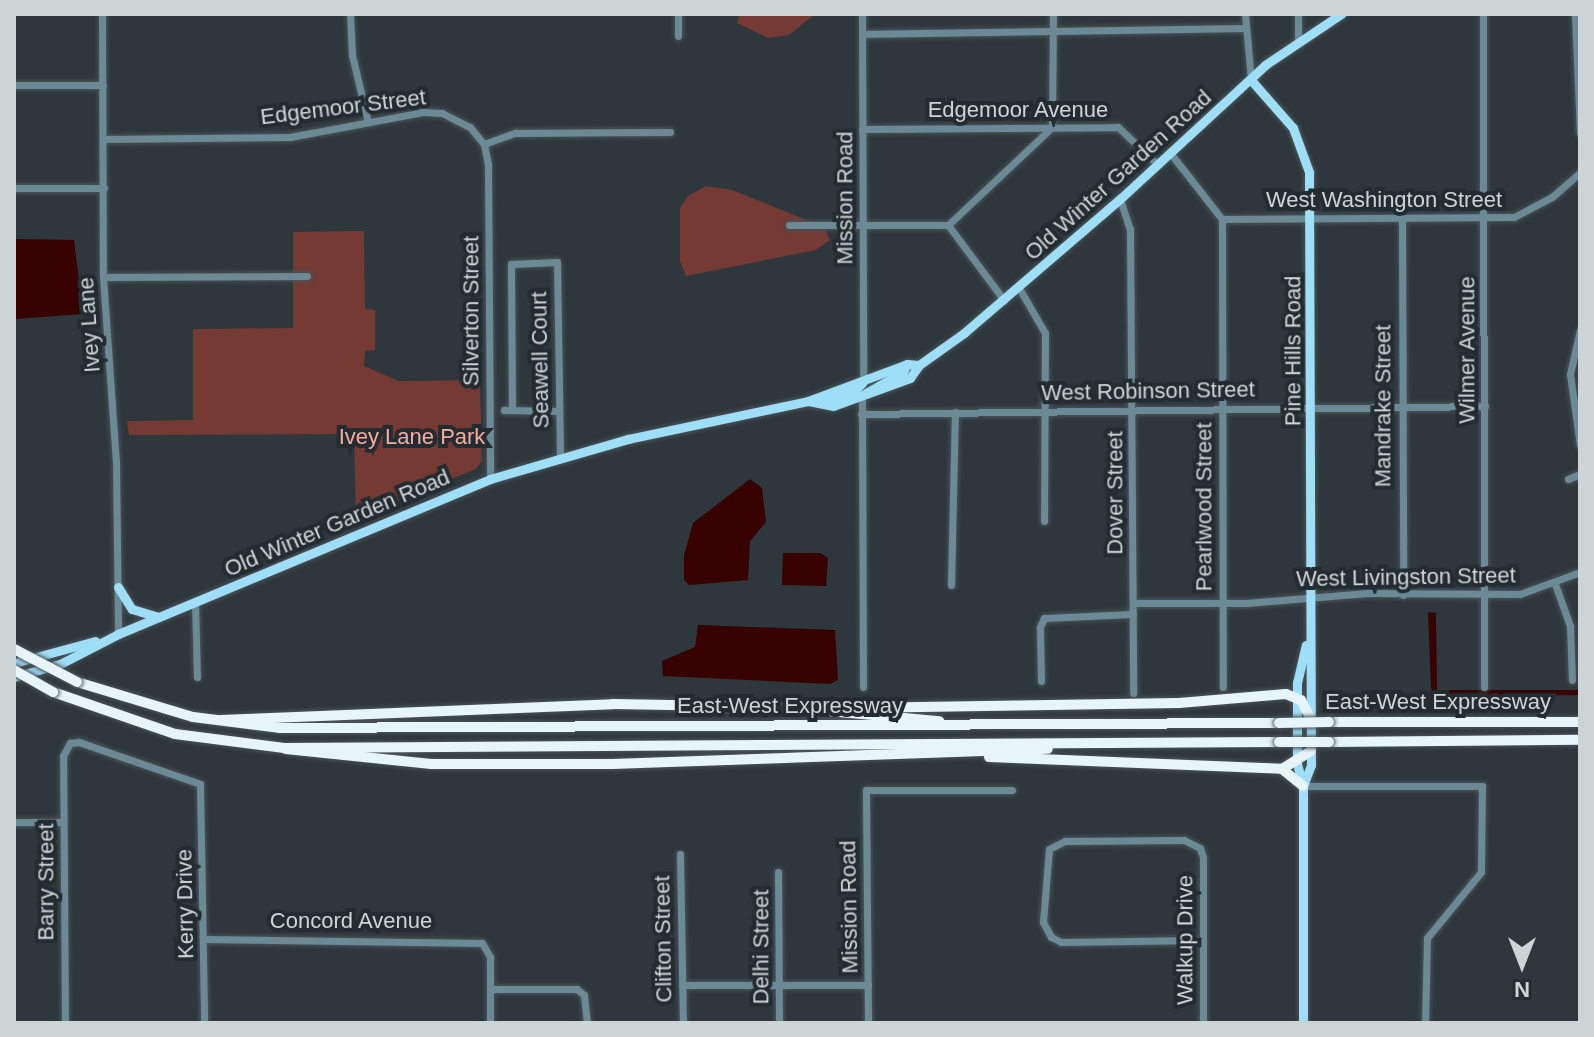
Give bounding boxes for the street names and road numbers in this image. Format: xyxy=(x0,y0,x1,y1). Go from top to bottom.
street label: Edgemoor Street xyxy=(259,84,427,130)
street label: Old Winter Garden Road xyxy=(1019,84,1217,266)
street label: Edgemoor Avenue xyxy=(927,97,1109,123)
street label: Mission Road xyxy=(832,131,858,265)
street label: West Washington Street xyxy=(1266,187,1502,213)
street label: Silverton Street xyxy=(458,236,484,386)
street label: Ivey Lane xyxy=(73,276,105,374)
street label: Pine Hills Road xyxy=(1280,276,1306,426)
street label: Wilmer Avenue xyxy=(1454,276,1480,424)
street label: Seawell Court xyxy=(526,291,554,429)
street label: Mandrake Street xyxy=(1370,325,1396,487)
street label: West Robinson Street xyxy=(1041,376,1255,406)
street label: Pearlwood Street xyxy=(1191,423,1217,591)
street label: Dover Street xyxy=(1102,431,1128,555)
street label: Old Winter Garden Road xyxy=(220,464,454,582)
street label: West Livingston Street xyxy=(1296,562,1516,592)
street label: East-West Expressway xyxy=(1325,689,1551,715)
street label: East-West Expressway xyxy=(677,693,903,719)
street label: Barry Street xyxy=(33,823,59,941)
street label: Mission Road xyxy=(835,840,863,974)
street label: Kerry Drive xyxy=(171,849,199,959)
street label: Clifton Street xyxy=(649,875,677,1003)
street label: Walkup Drive xyxy=(1172,875,1198,1005)
street label: Delhi Street xyxy=(748,890,774,1004)
street label: Concord Avenue xyxy=(269,908,433,934)

